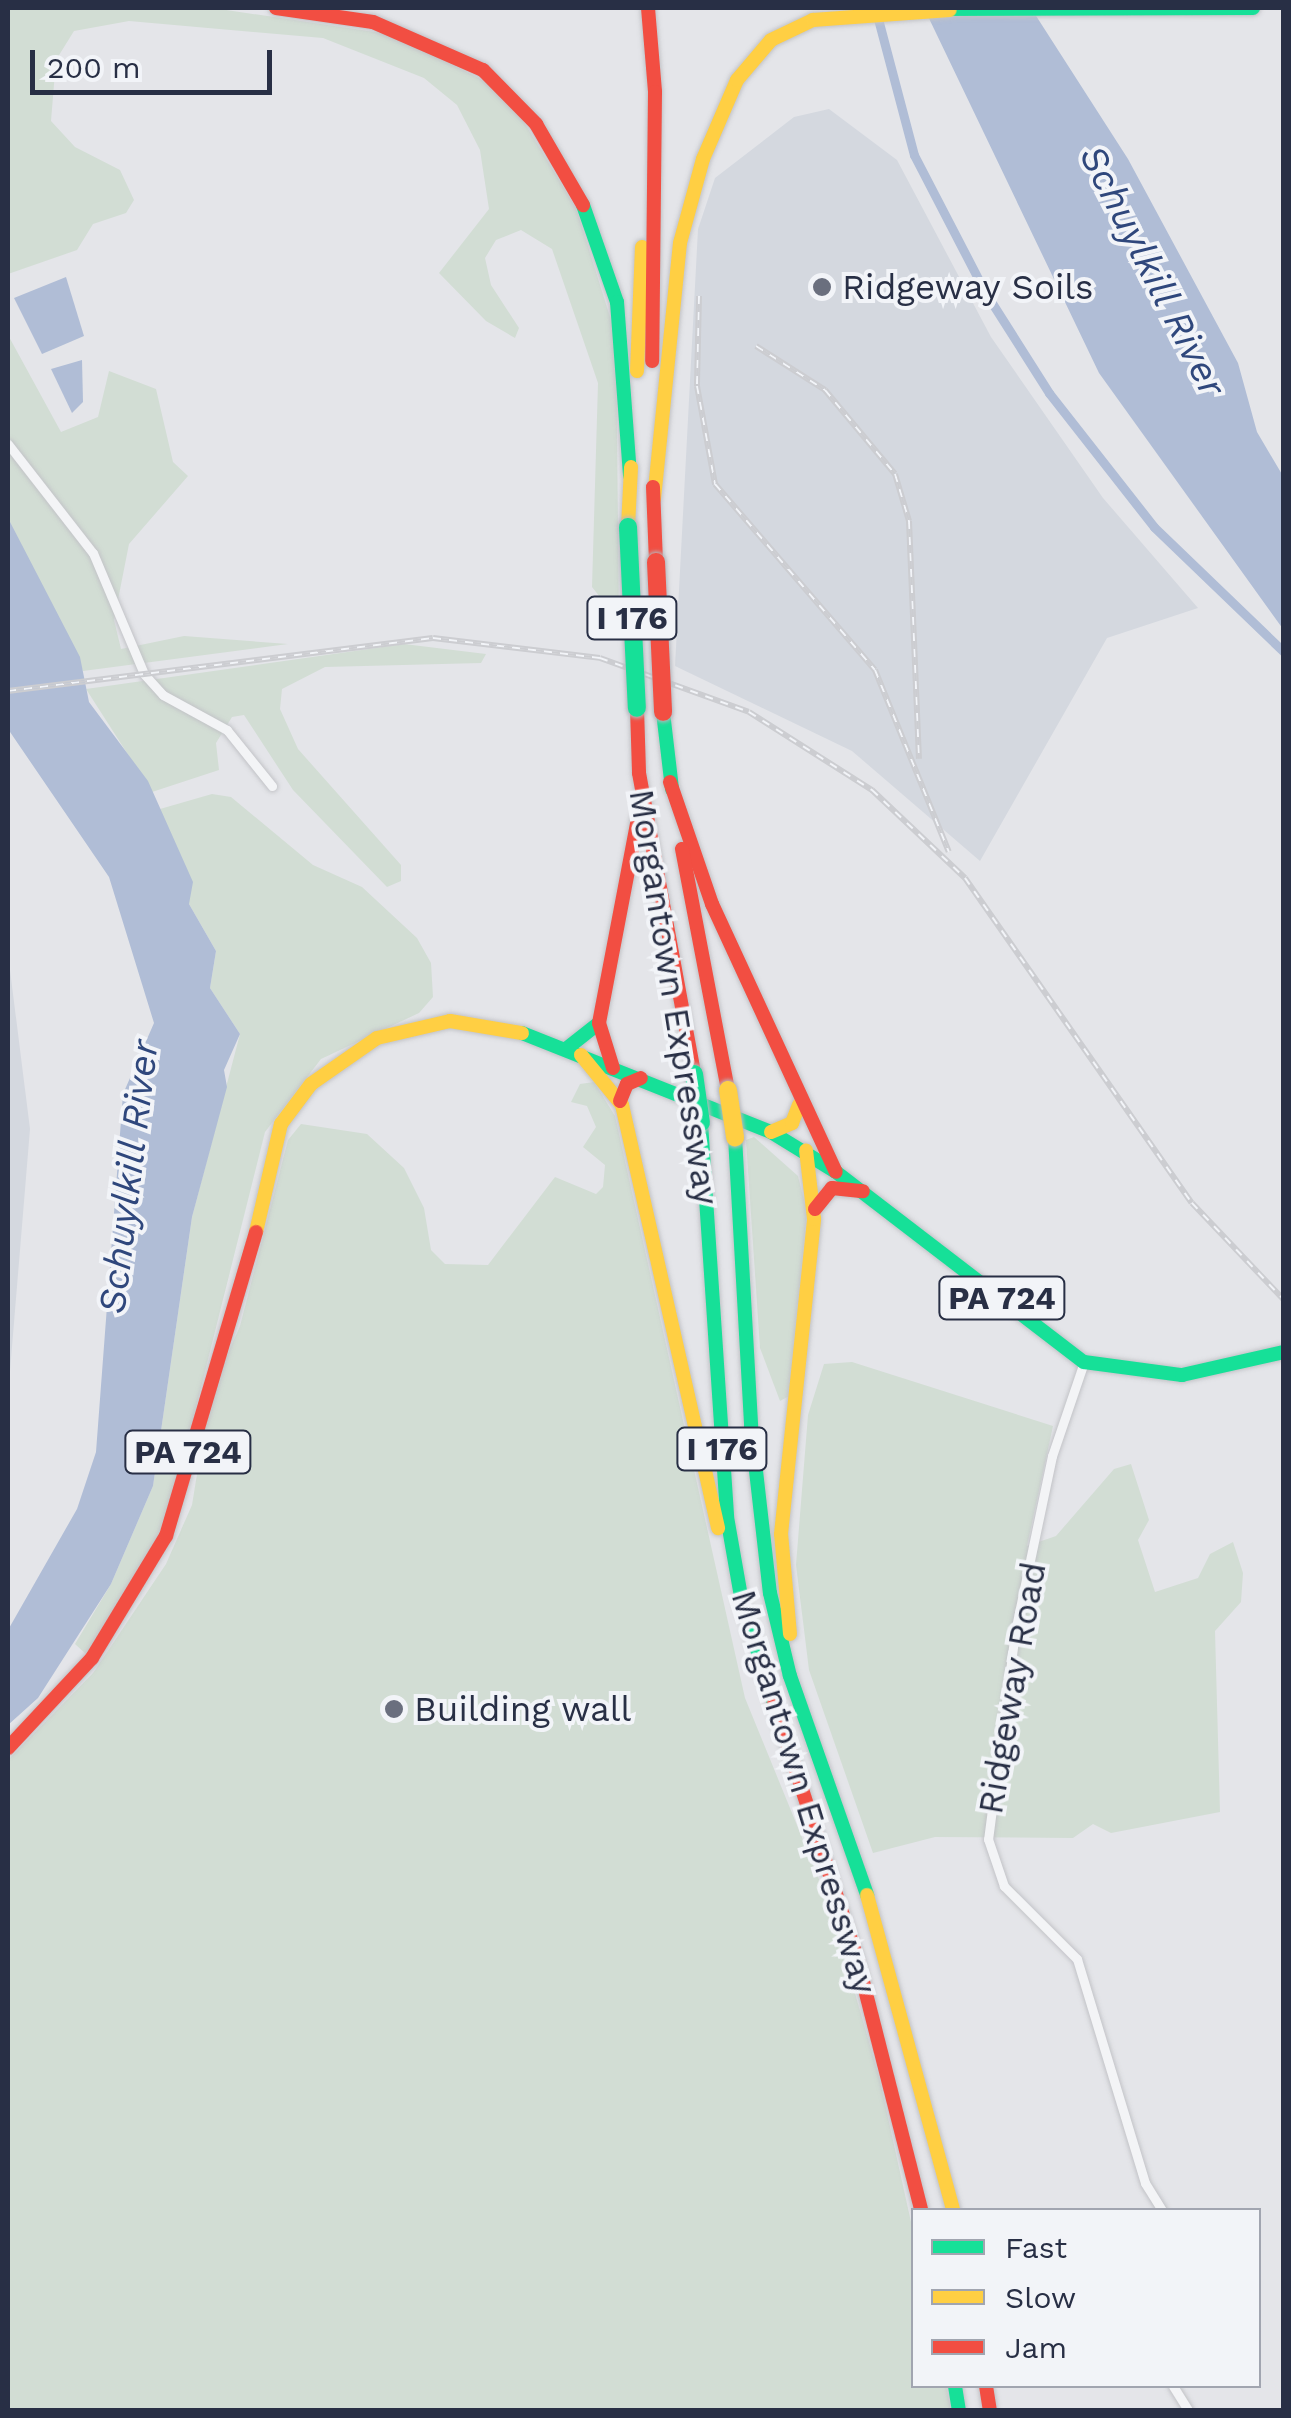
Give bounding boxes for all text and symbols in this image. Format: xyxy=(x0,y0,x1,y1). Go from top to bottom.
scale bar xyxy=(35,30,278,92)
text: 200 m xyxy=(47,50,141,85)
water label: Schuylkill River xyxy=(1069,137,1235,405)
place label: Ridgeway Soils xyxy=(842,266,1094,308)
marker: Ridgeway Soils xyxy=(811,276,833,298)
road number: I 176 xyxy=(584,591,680,645)
street label: Morgantown Expressway xyxy=(620,786,728,1208)
water label: Schuylkill River xyxy=(89,1037,169,1317)
road number: PA 724 xyxy=(937,1271,1067,1325)
road number: I 176 xyxy=(674,1422,770,1476)
road number: PA 724 xyxy=(123,1425,253,1479)
street label: Ridgeway Road xyxy=(969,1558,1055,1818)
street label: Morgantown Expressway xyxy=(722,1585,886,1999)
place label: Building wall xyxy=(414,1688,632,1730)
marker: Building wall xyxy=(383,1698,405,1720)
legend xyxy=(911,2208,1261,2388)
text: Fast xyxy=(1005,2230,1067,2265)
text: Slow xyxy=(1005,2280,1076,2315)
text: Jam xyxy=(1005,2330,1067,2365)

